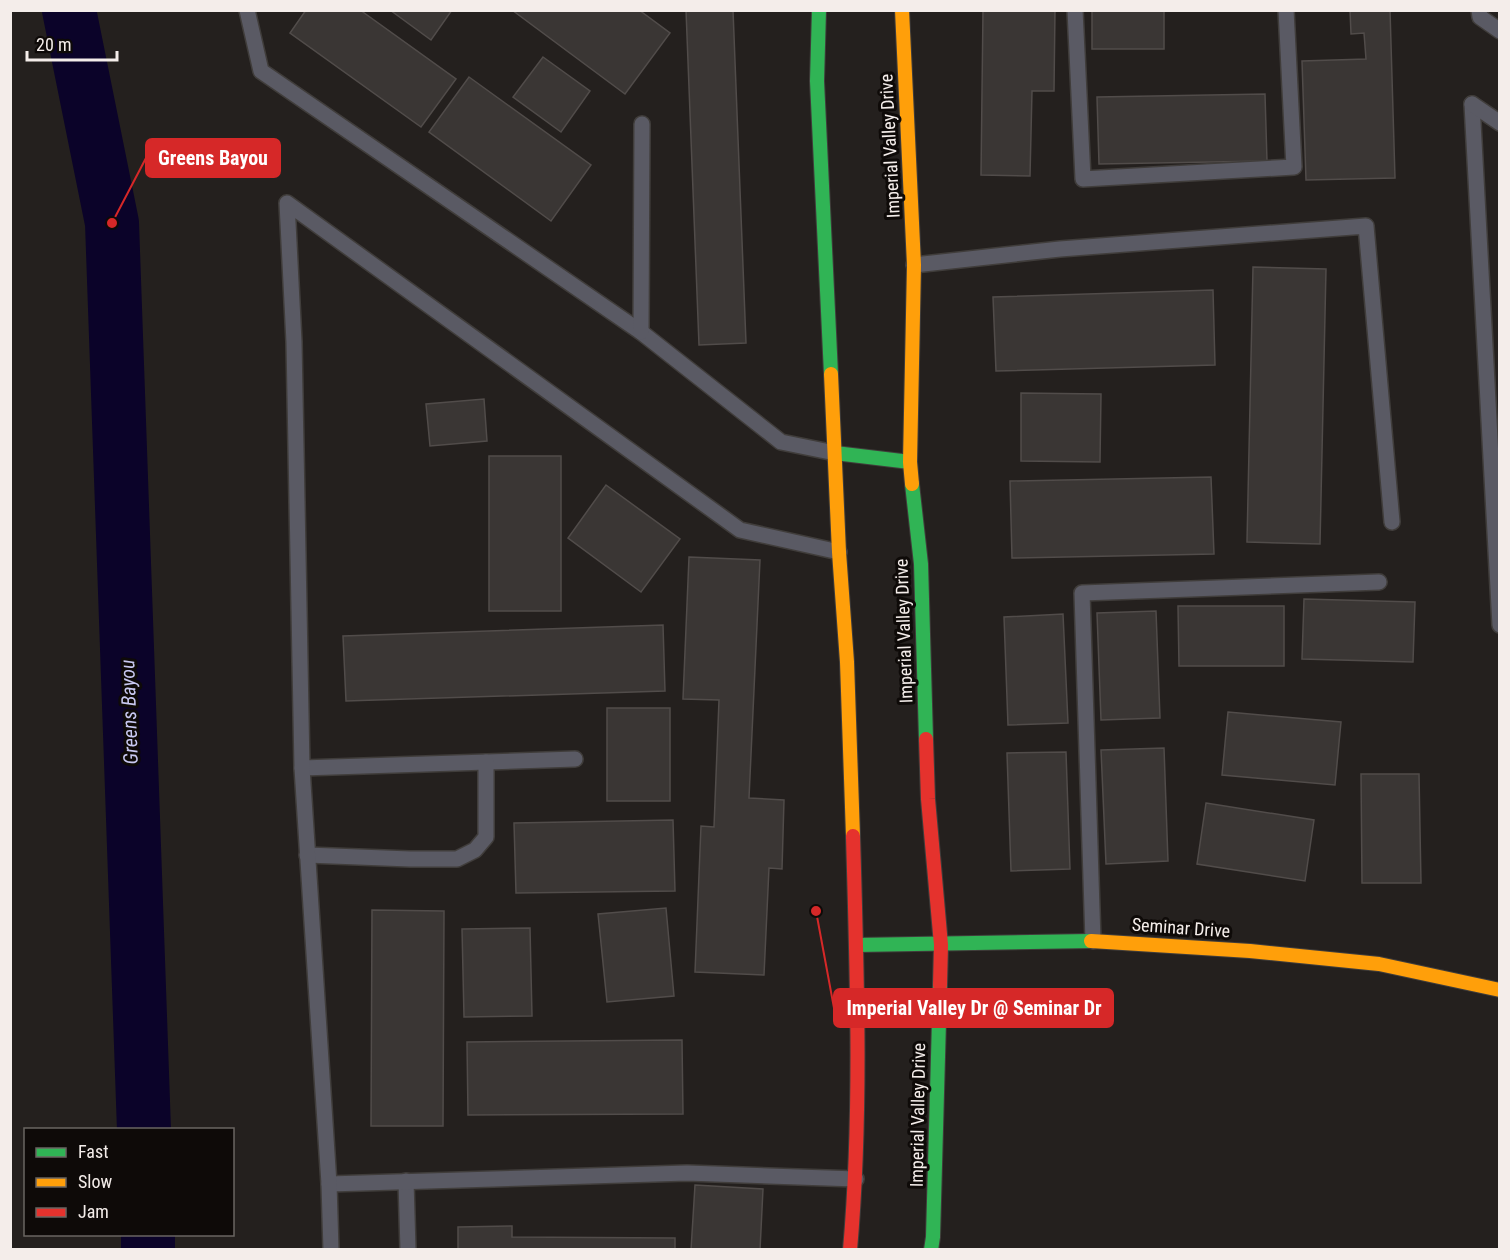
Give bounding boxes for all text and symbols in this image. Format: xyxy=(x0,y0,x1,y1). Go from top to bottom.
scale bar xyxy=(27,24,117,62)
text: 20 m xyxy=(36,34,71,55)
street label: Imperial Valley Drive xyxy=(875,73,904,219)
callout: Greens Bayou xyxy=(146,139,280,177)
text: Greens Bayou xyxy=(158,146,268,170)
street label: Imperial Valley Drive xyxy=(890,559,917,703)
water label: Greens Bayou xyxy=(115,659,143,765)
street label: Seminar Drive xyxy=(1131,914,1231,941)
callout: Imperial Valley Dr @ Seminar Dr xyxy=(834,989,1113,1027)
text: Imperial Valley Dr @ Seminar Dr xyxy=(846,996,1102,1020)
street label: Imperial Valley Drive xyxy=(906,1043,929,1187)
legend xyxy=(24,1128,234,1236)
text: Fast xyxy=(78,1141,109,1162)
text: Slow xyxy=(78,1171,113,1192)
text: Jam xyxy=(78,1201,109,1222)

